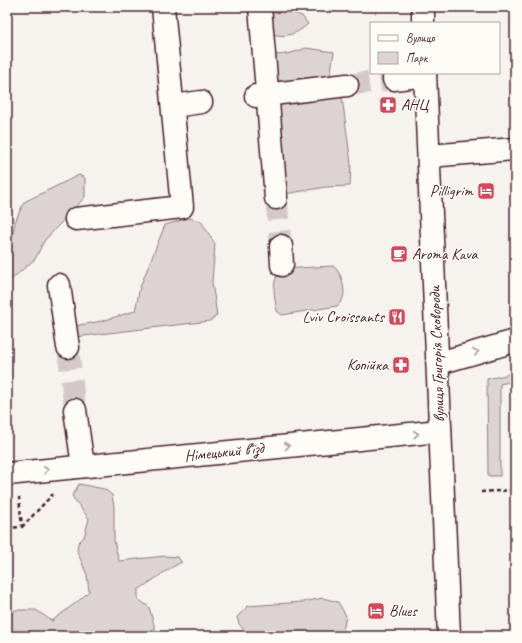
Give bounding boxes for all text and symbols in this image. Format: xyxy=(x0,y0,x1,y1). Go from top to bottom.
legend xyxy=(370,22,500,74)
text: Вулиця xyxy=(406,30,435,46)
text: Парк xyxy=(406,50,429,66)
pharmacy icon: АНЦ xyxy=(378,95,398,115)
place label: АНЦ xyxy=(401,95,430,115)
place label: Pilligrim xyxy=(430,181,474,201)
hotel icon: Pilligrim xyxy=(476,181,496,201)
cafe icon: Aroma Kava xyxy=(389,244,409,264)
place label: Aroma Kava xyxy=(412,244,479,264)
street label: вулиця Григорія Сковороди xyxy=(425,285,449,422)
place label: Lviv Croissants xyxy=(303,307,386,327)
restaurant icon: Lviv Croissants xyxy=(387,307,407,327)
one-way arrow xyxy=(472,348,479,357)
place label: Копійка xyxy=(347,355,389,375)
pharmacy icon: Копійка xyxy=(391,355,411,375)
one-way arrow xyxy=(413,429,419,438)
street label: Німецький в’їзд xyxy=(183,438,266,466)
one-way arrow xyxy=(284,442,290,451)
one-way arrow xyxy=(43,466,49,475)
hotel icon: Blues xyxy=(366,601,386,621)
place label: Blues xyxy=(389,601,418,621)

